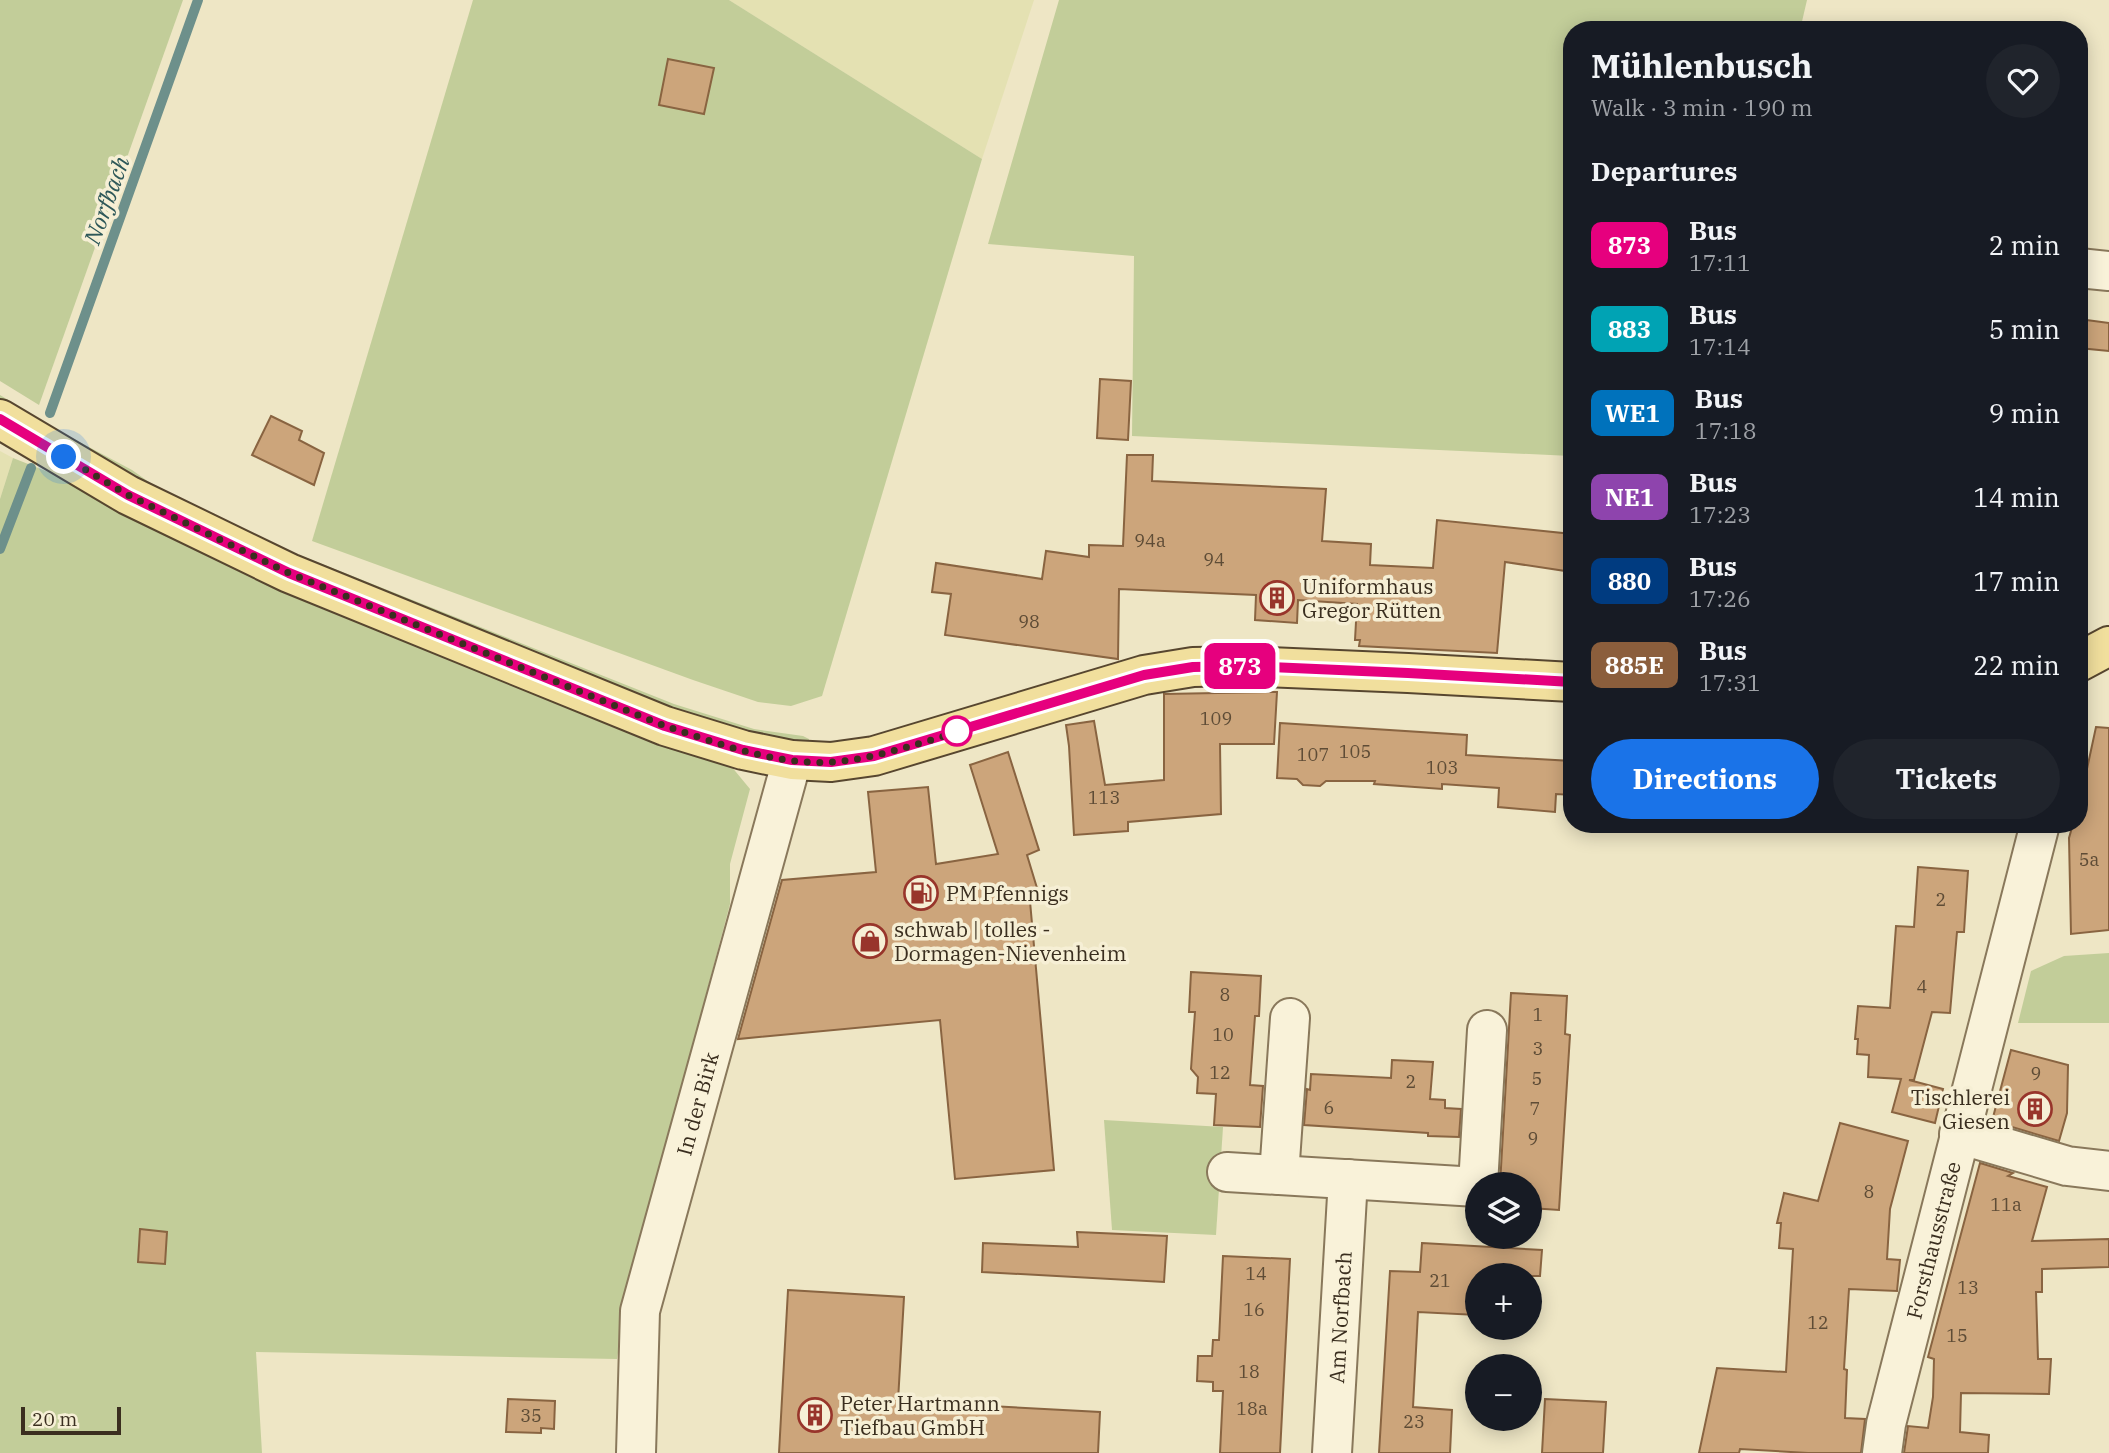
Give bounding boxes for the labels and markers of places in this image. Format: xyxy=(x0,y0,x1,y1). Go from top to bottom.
place label: Uniformhaus Gregor Rütten xyxy=(1302,572,1441,624)
building icon: Uniformhaus Gregor Rütten xyxy=(1258,579,1296,617)
unlabelled marker xyxy=(942,716,972,746)
fuel station icon: PM Pfennigs xyxy=(902,874,940,912)
place label: PM Pfennigs xyxy=(946,879,1069,907)
place label: schwab | tolles - Dormagen-Nievenheim xyxy=(894,915,1126,967)
shop icon: schwab | tolles - Dormagen-Nievenheim xyxy=(851,922,889,960)
place label: Tischlerei Giesen xyxy=(1911,1083,2010,1135)
building icon: Tischlerei Giesen xyxy=(2016,1090,2054,1128)
place label: Peter Hartmann Tiefbau GmbH xyxy=(840,1389,1000,1441)
building icon: Peter Hartmann Tiefbau GmbH xyxy=(796,1396,834,1434)

